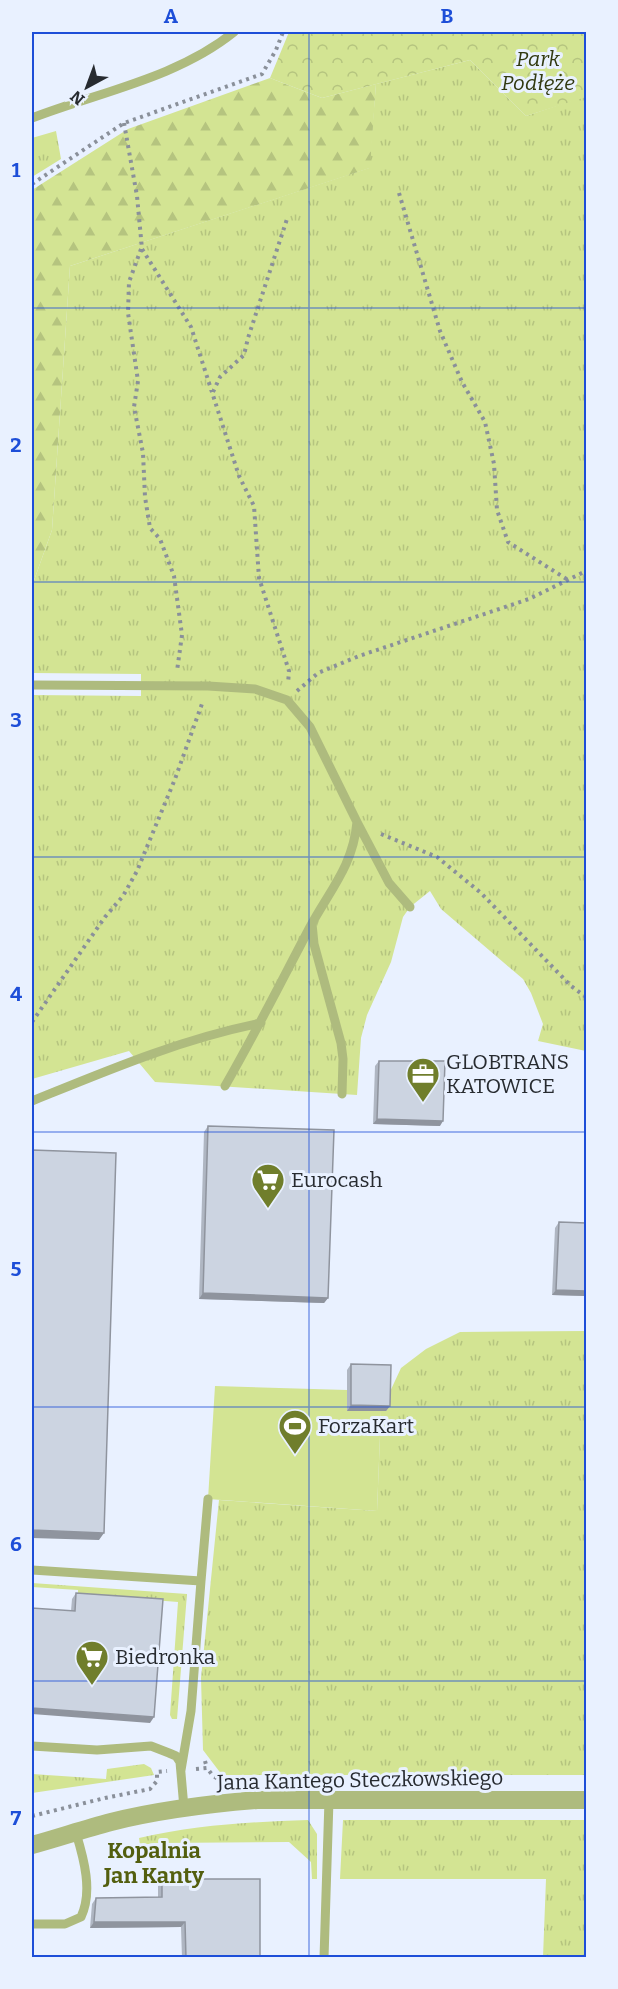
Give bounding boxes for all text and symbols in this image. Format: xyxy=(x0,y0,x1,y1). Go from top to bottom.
text: A xyxy=(164,4,179,28)
text: B xyxy=(441,4,454,28)
park label: Park Podłęże xyxy=(501,46,575,96)
north arrow xyxy=(57,57,117,117)
text: N xyxy=(67,87,88,109)
text: 1 xyxy=(12,158,21,182)
text: 2 xyxy=(10,433,22,457)
text: 3 xyxy=(10,708,22,732)
text: 4 xyxy=(10,982,22,1006)
place label: GLOBTRANS KATOWICE xyxy=(446,1049,569,1099)
office icon: GLOBTRANS KATOWICE xyxy=(405,1056,441,1103)
supermarket icon: Eurocash xyxy=(250,1162,286,1209)
place label: Eurocash xyxy=(291,1167,383,1193)
text: 5 xyxy=(11,1257,22,1281)
sports icon: ForzaKart xyxy=(277,1408,313,1455)
place label: ForzaKart xyxy=(318,1413,415,1439)
text: 6 xyxy=(10,1532,22,1556)
supermarket icon: Biedronka xyxy=(74,1639,110,1686)
place label: Biedronka xyxy=(115,1644,216,1670)
street label: Jana Kantego Steczkowskiego xyxy=(216,1765,503,1796)
text: 7 xyxy=(11,1806,22,1830)
district label: Kopalnia Jan Kanty xyxy=(103,1837,205,1889)

